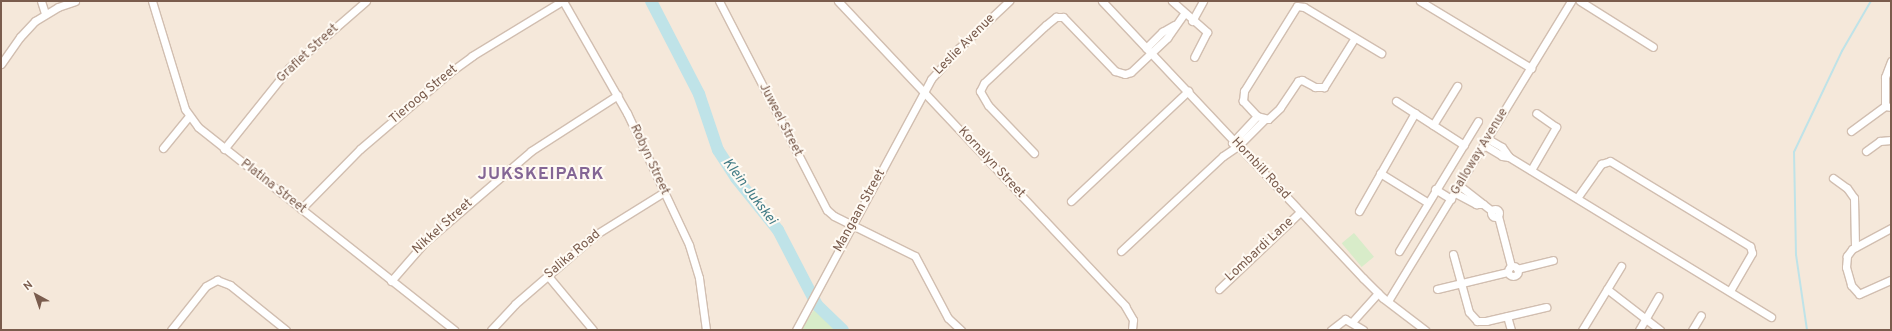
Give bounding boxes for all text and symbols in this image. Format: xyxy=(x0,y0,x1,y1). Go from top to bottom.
street label: Leslie Avenue xyxy=(931,11,999,79)
street label: Grafiet Street xyxy=(274,21,342,87)
street label: Tieroog Street xyxy=(387,62,461,128)
street label: Juweel Street xyxy=(755,81,805,159)
street label: Galloway Avenue xyxy=(1448,106,1512,198)
street label: Robyn Street xyxy=(626,122,672,198)
street label: Kornalyn Street xyxy=(954,124,1028,202)
street label: Hornbill Road xyxy=(1227,135,1293,203)
water label: Klein Jukskei xyxy=(718,155,780,229)
street label: Platina Street xyxy=(237,156,309,218)
district label: JUKSKEIPARK xyxy=(477,166,605,186)
street label: Mangaan Street xyxy=(831,167,889,255)
street label: Nikkel Street xyxy=(410,196,476,258)
street label: Lombardi Lane xyxy=(1223,215,1297,285)
street label: Salika Road xyxy=(542,227,604,283)
north arrow xyxy=(16,275,56,315)
text: N xyxy=(21,278,36,294)

